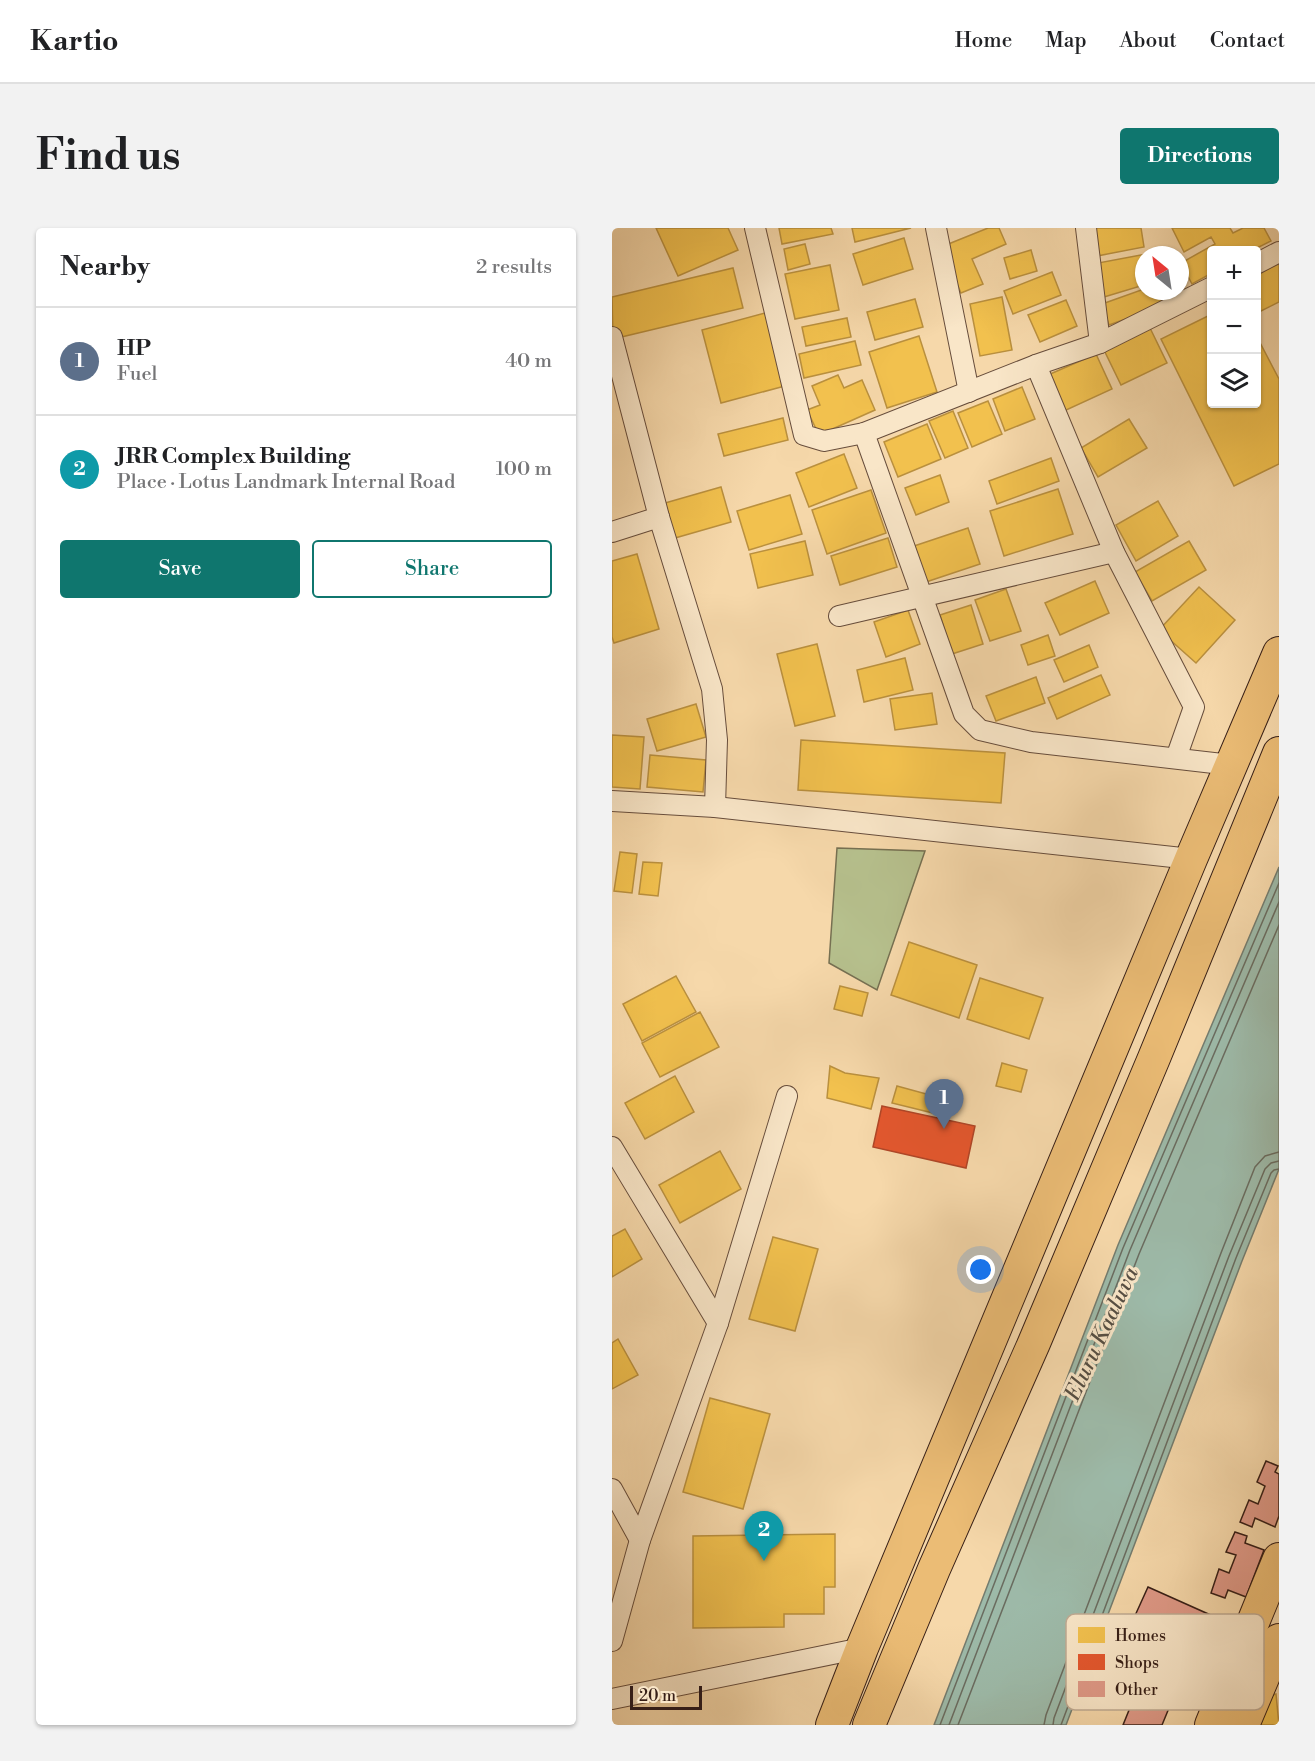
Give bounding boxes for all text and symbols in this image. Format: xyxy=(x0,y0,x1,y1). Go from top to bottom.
text: Kartio xyxy=(30,24,119,59)
text: Home xyxy=(955,28,1012,54)
text: Map xyxy=(1045,28,1087,54)
text: About xyxy=(1120,28,1177,54)
text: Contact xyxy=(1210,28,1285,54)
button: Directions xyxy=(1120,128,1279,184)
text: Find us xyxy=(36,130,180,183)
north arrow xyxy=(1135,246,1189,300)
map controls xyxy=(1207,246,1261,408)
button: + xyxy=(1207,246,1261,300)
text: Nearby xyxy=(60,251,150,283)
text: 2 results xyxy=(476,255,552,280)
button: − xyxy=(1207,300,1261,354)
text: HP xyxy=(117,335,151,362)
text: 1 xyxy=(75,349,84,374)
text: 40 m xyxy=(505,349,552,374)
button: layers xyxy=(1207,354,1261,408)
text: Fuel xyxy=(117,362,157,387)
text: JRR Complex Building xyxy=(117,443,350,470)
text: 2 xyxy=(73,457,86,482)
text: 100 m xyxy=(496,457,552,482)
text: Place · Lotus Landmark Internal Road xyxy=(117,470,455,495)
button: Save xyxy=(60,540,300,598)
button: Share xyxy=(312,540,552,598)
pin: 1 xyxy=(924,1080,964,1129)
your location xyxy=(966,1255,995,1284)
water label: Eluru Kaaluva xyxy=(1059,1262,1145,1406)
pin: 2 xyxy=(744,1512,784,1561)
legend xyxy=(1066,1614,1264,1710)
text: Homes xyxy=(1115,1626,1166,1646)
text: Shops xyxy=(1115,1653,1159,1673)
text: Other xyxy=(1115,1680,1158,1700)
scale bar xyxy=(630,1683,702,1710)
text: 20 m xyxy=(639,1686,676,1706)

